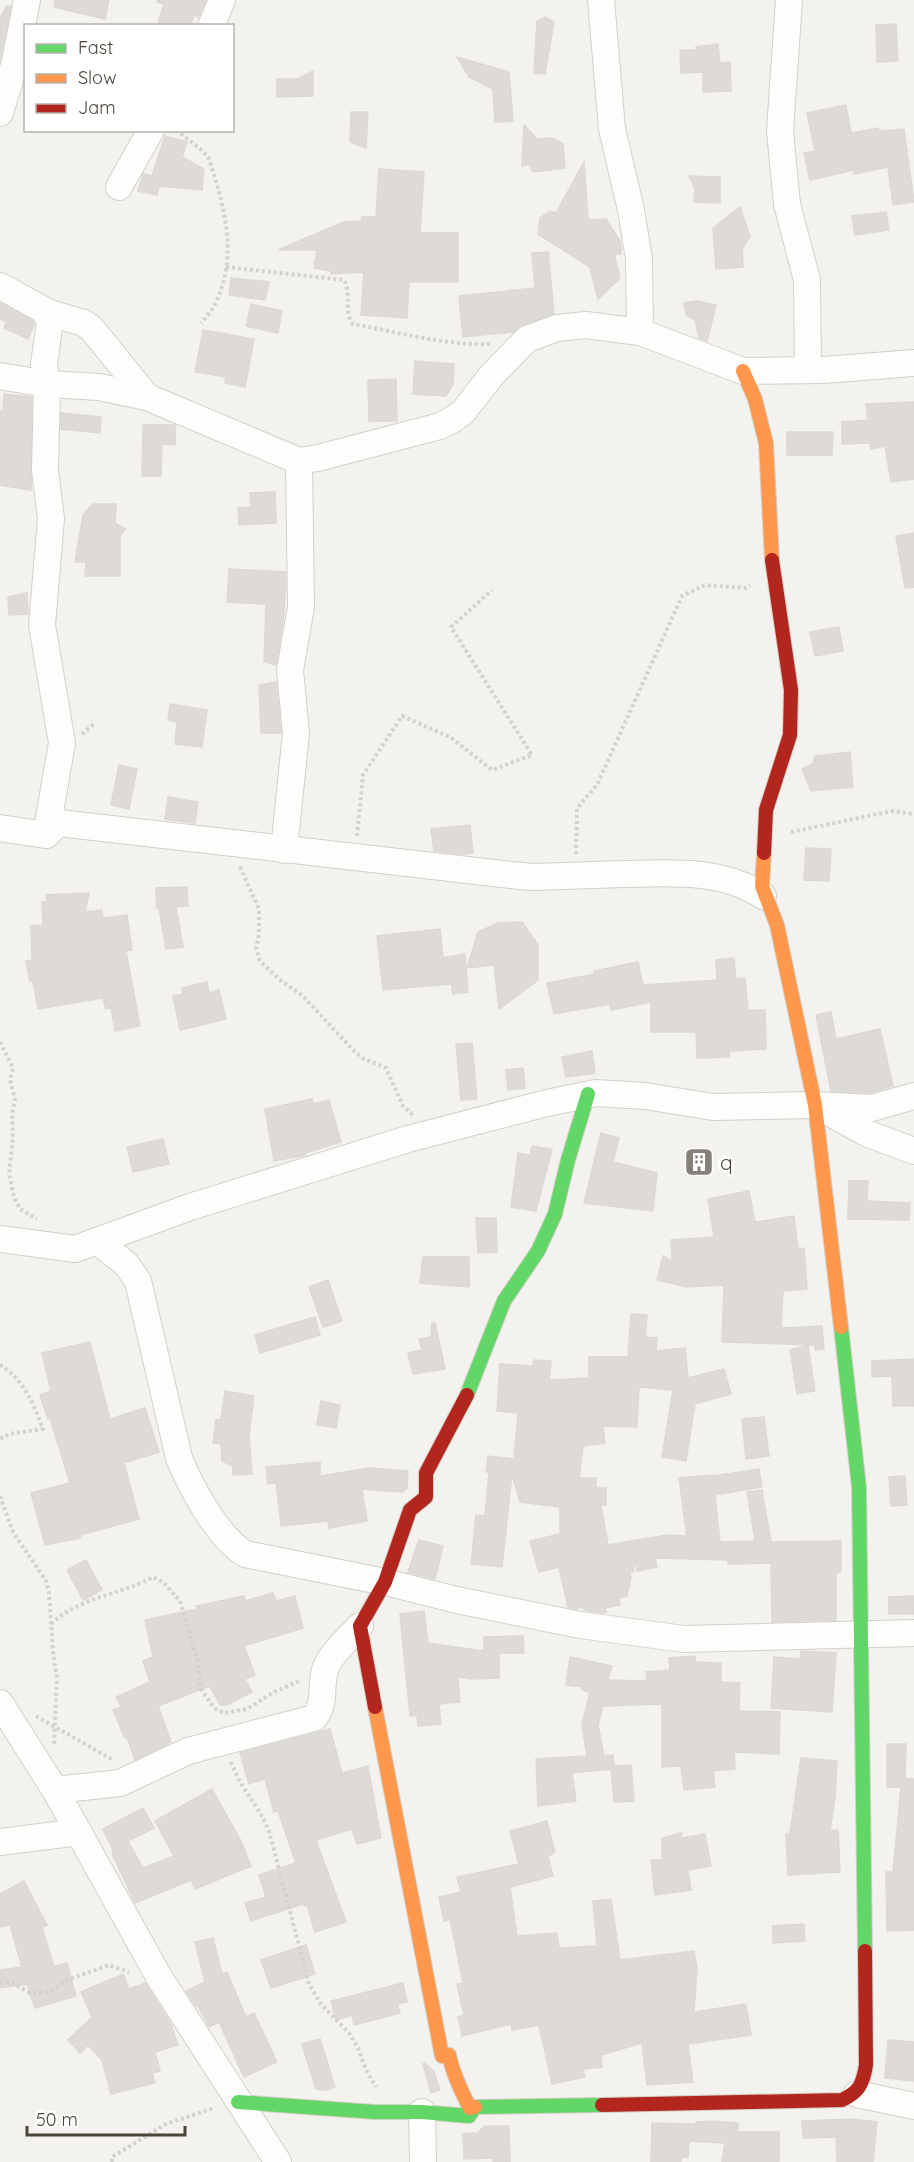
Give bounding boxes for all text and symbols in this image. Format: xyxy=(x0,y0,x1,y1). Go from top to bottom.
legend xyxy=(24,24,234,132)
text: Fast xyxy=(78,36,113,59)
text: Slow xyxy=(78,66,116,89)
text: Jam xyxy=(78,96,116,119)
building icon: q xyxy=(683,1146,715,1178)
place label: q xyxy=(720,1149,733,1175)
scale bar xyxy=(27,2099,184,2137)
text: 50 m xyxy=(36,2108,78,2131)

